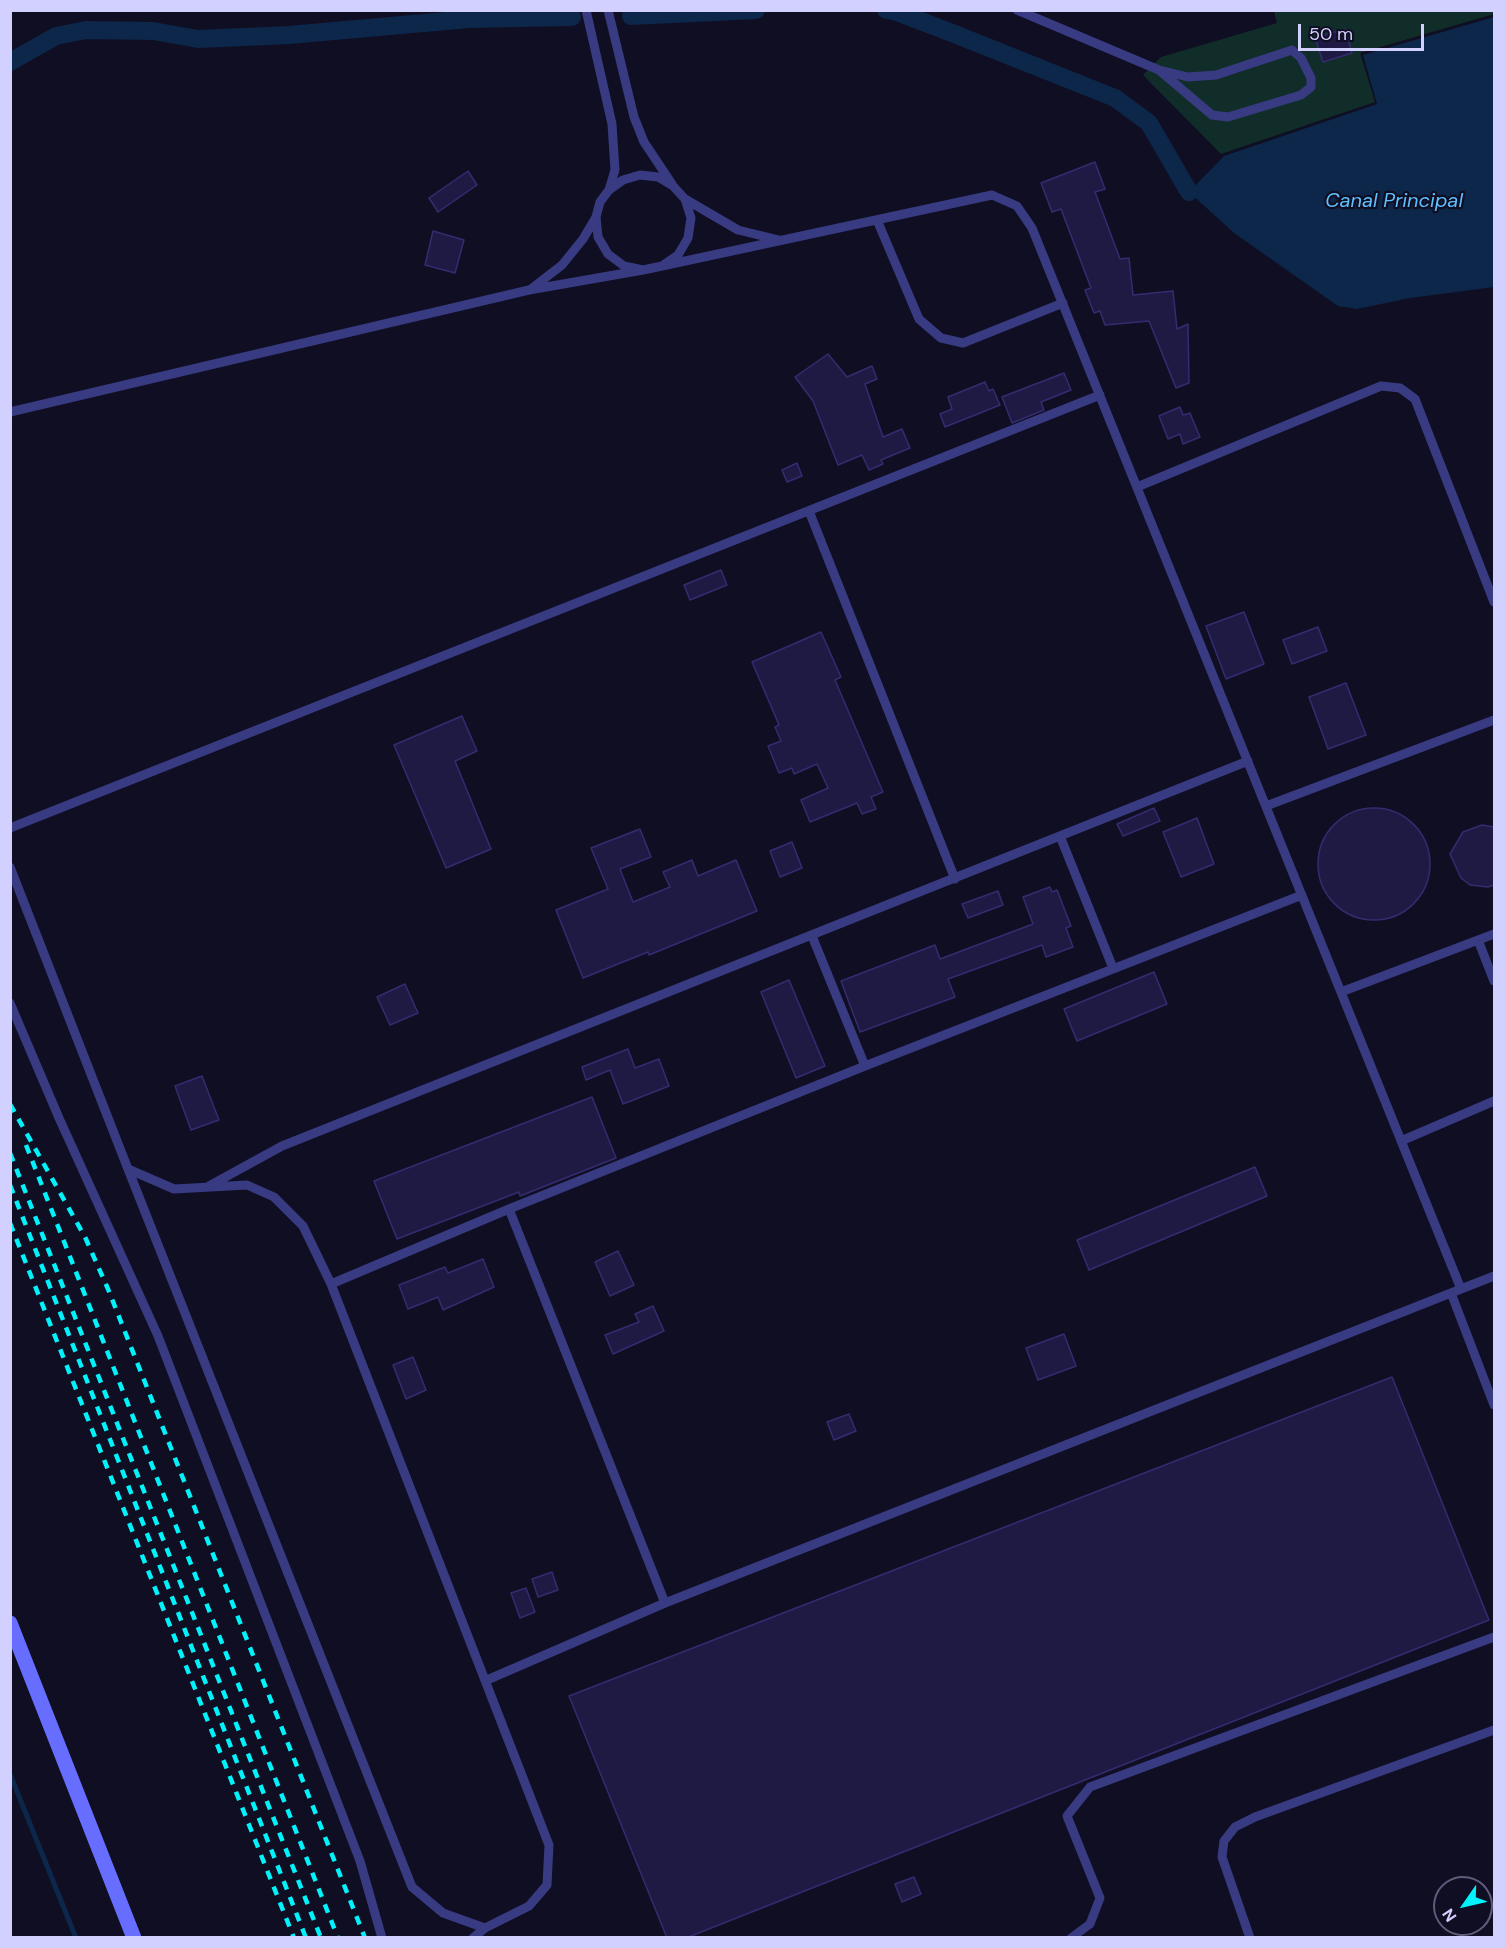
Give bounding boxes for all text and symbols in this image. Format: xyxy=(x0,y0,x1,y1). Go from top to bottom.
scale bar xyxy=(1301,12,1427,50)
text: 50 m xyxy=(1309,22,1353,46)
water label: Canal Principal xyxy=(1325,190,1463,214)
north arrow xyxy=(1433,1876,1493,1936)
text: N xyxy=(1437,1905,1461,1926)

